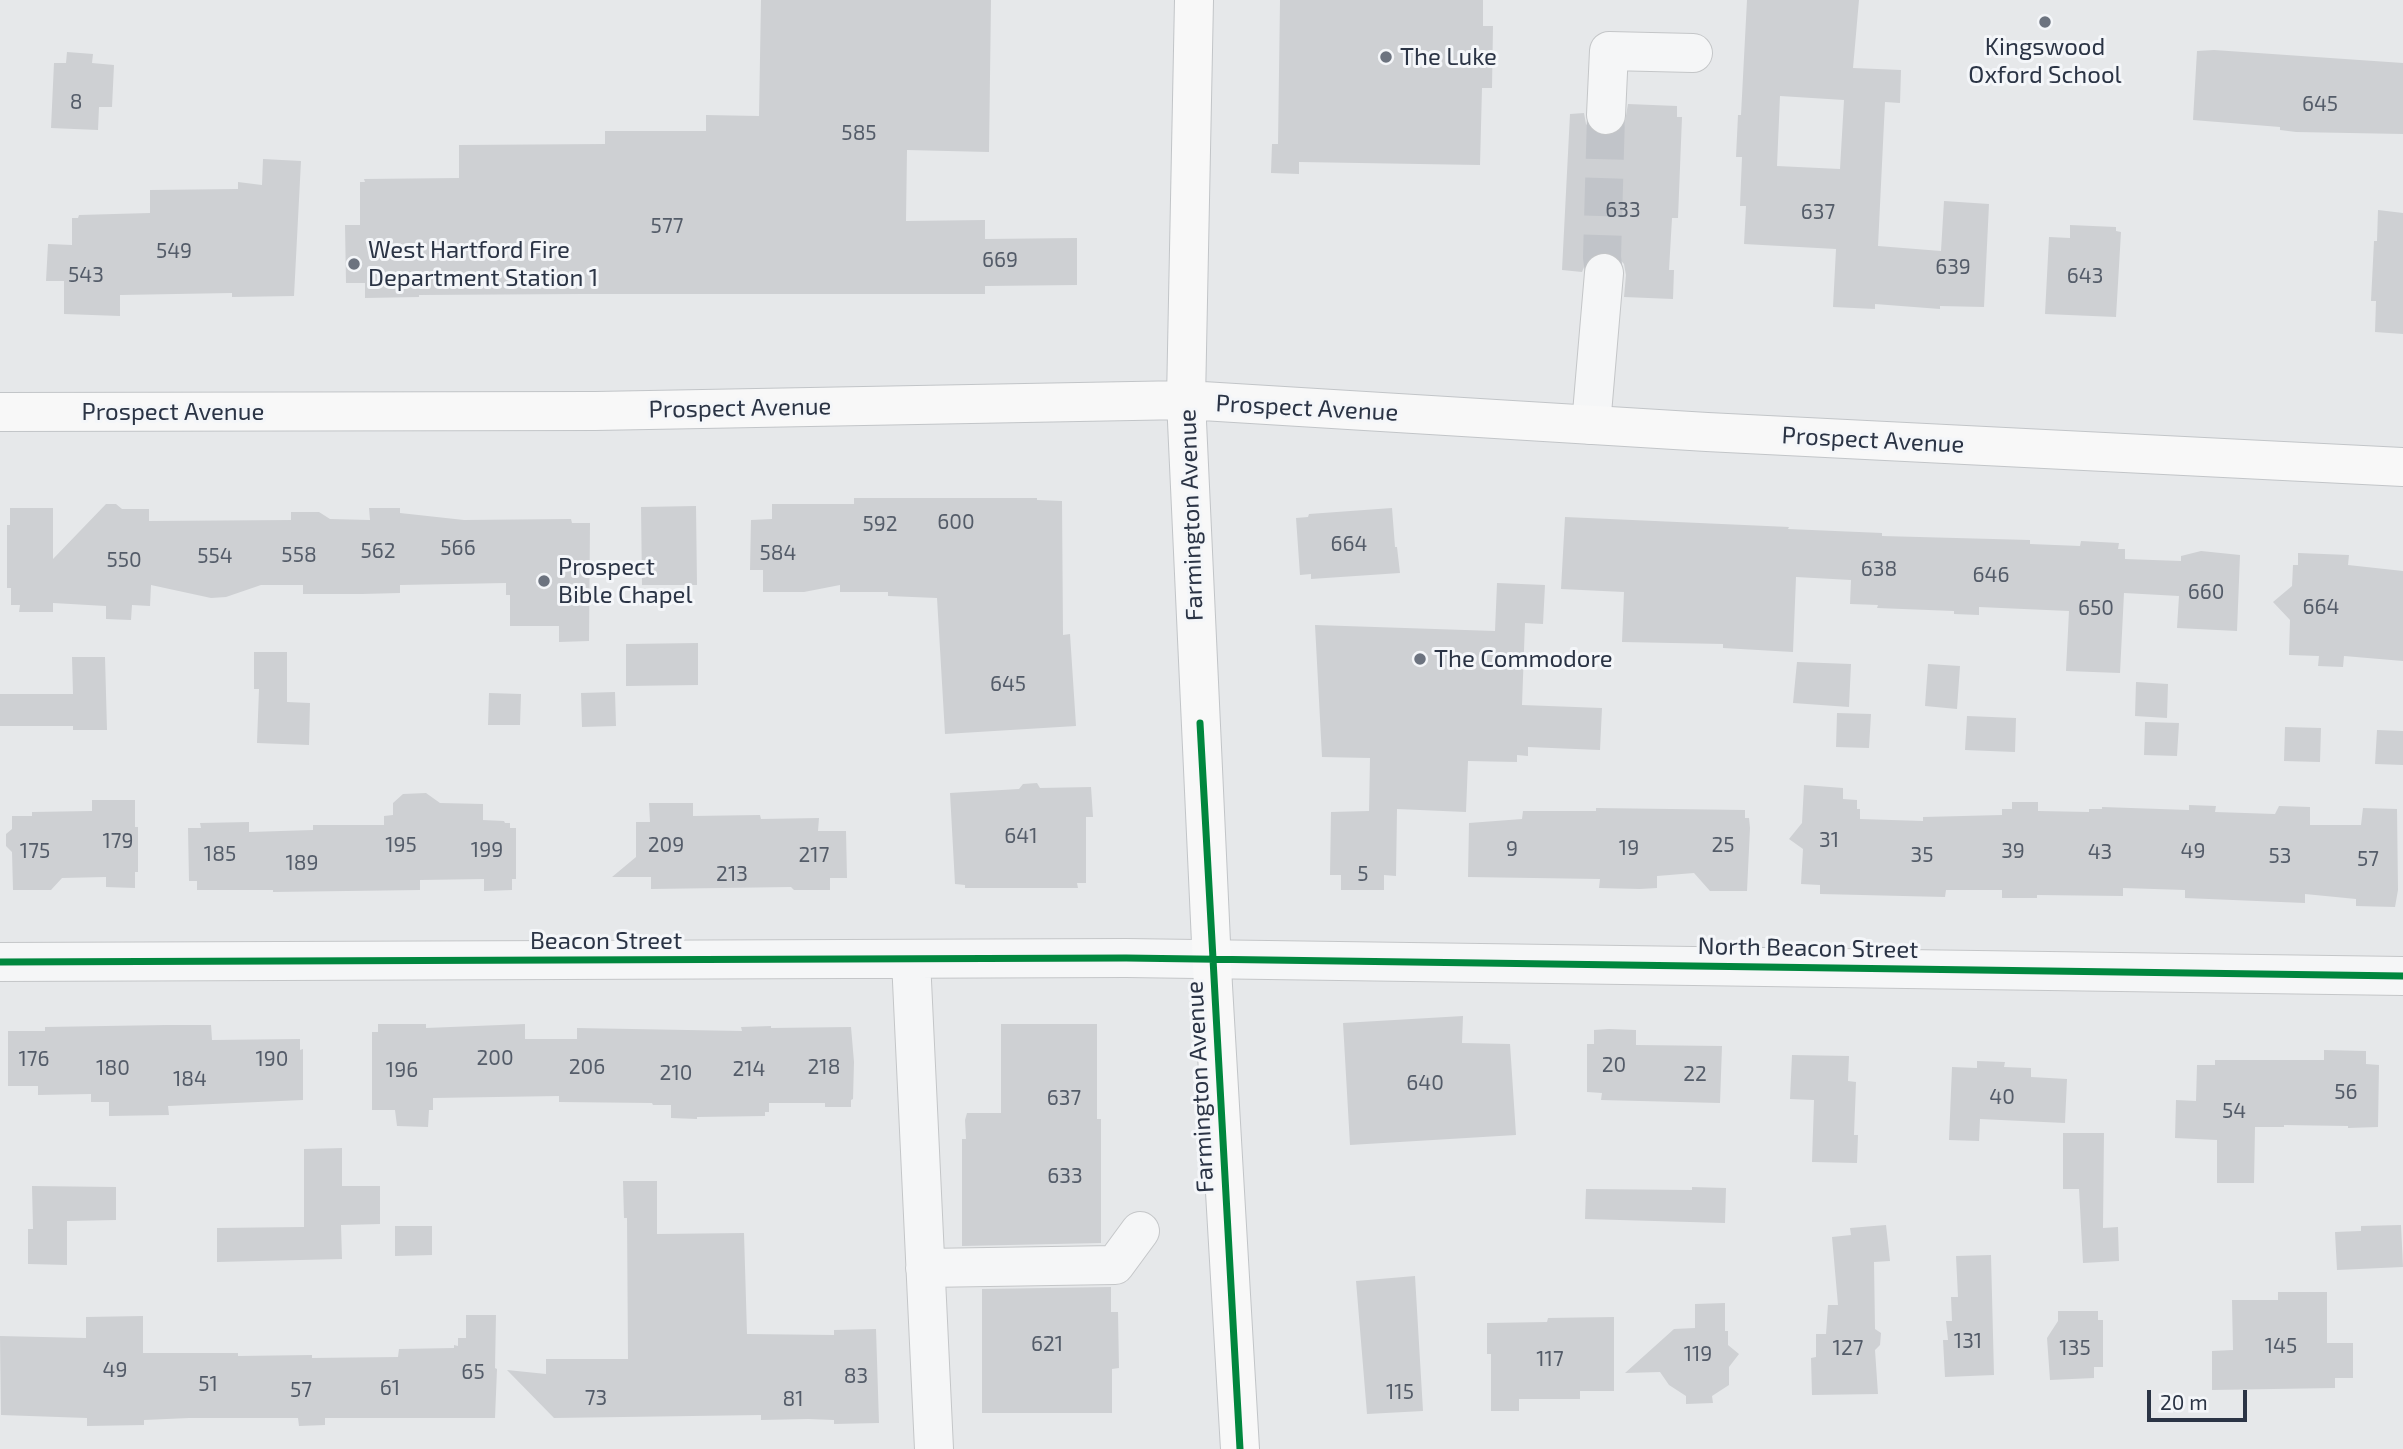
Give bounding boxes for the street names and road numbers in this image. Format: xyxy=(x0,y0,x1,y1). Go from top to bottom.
street label: Prospect Avenue xyxy=(1215,389,1399,427)
street label: Prospect Avenue xyxy=(648,392,832,424)
street label: Prospect Avenue xyxy=(82,398,264,426)
street label: Farmington Avenue xyxy=(1173,409,1209,621)
street label: Prospect Avenue xyxy=(1781,421,1965,459)
street label: Beacon Street xyxy=(530,927,682,955)
street label: North Beacon Street xyxy=(1697,932,1919,964)
street label: Farmington Avenue xyxy=(1180,980,1220,1194)

